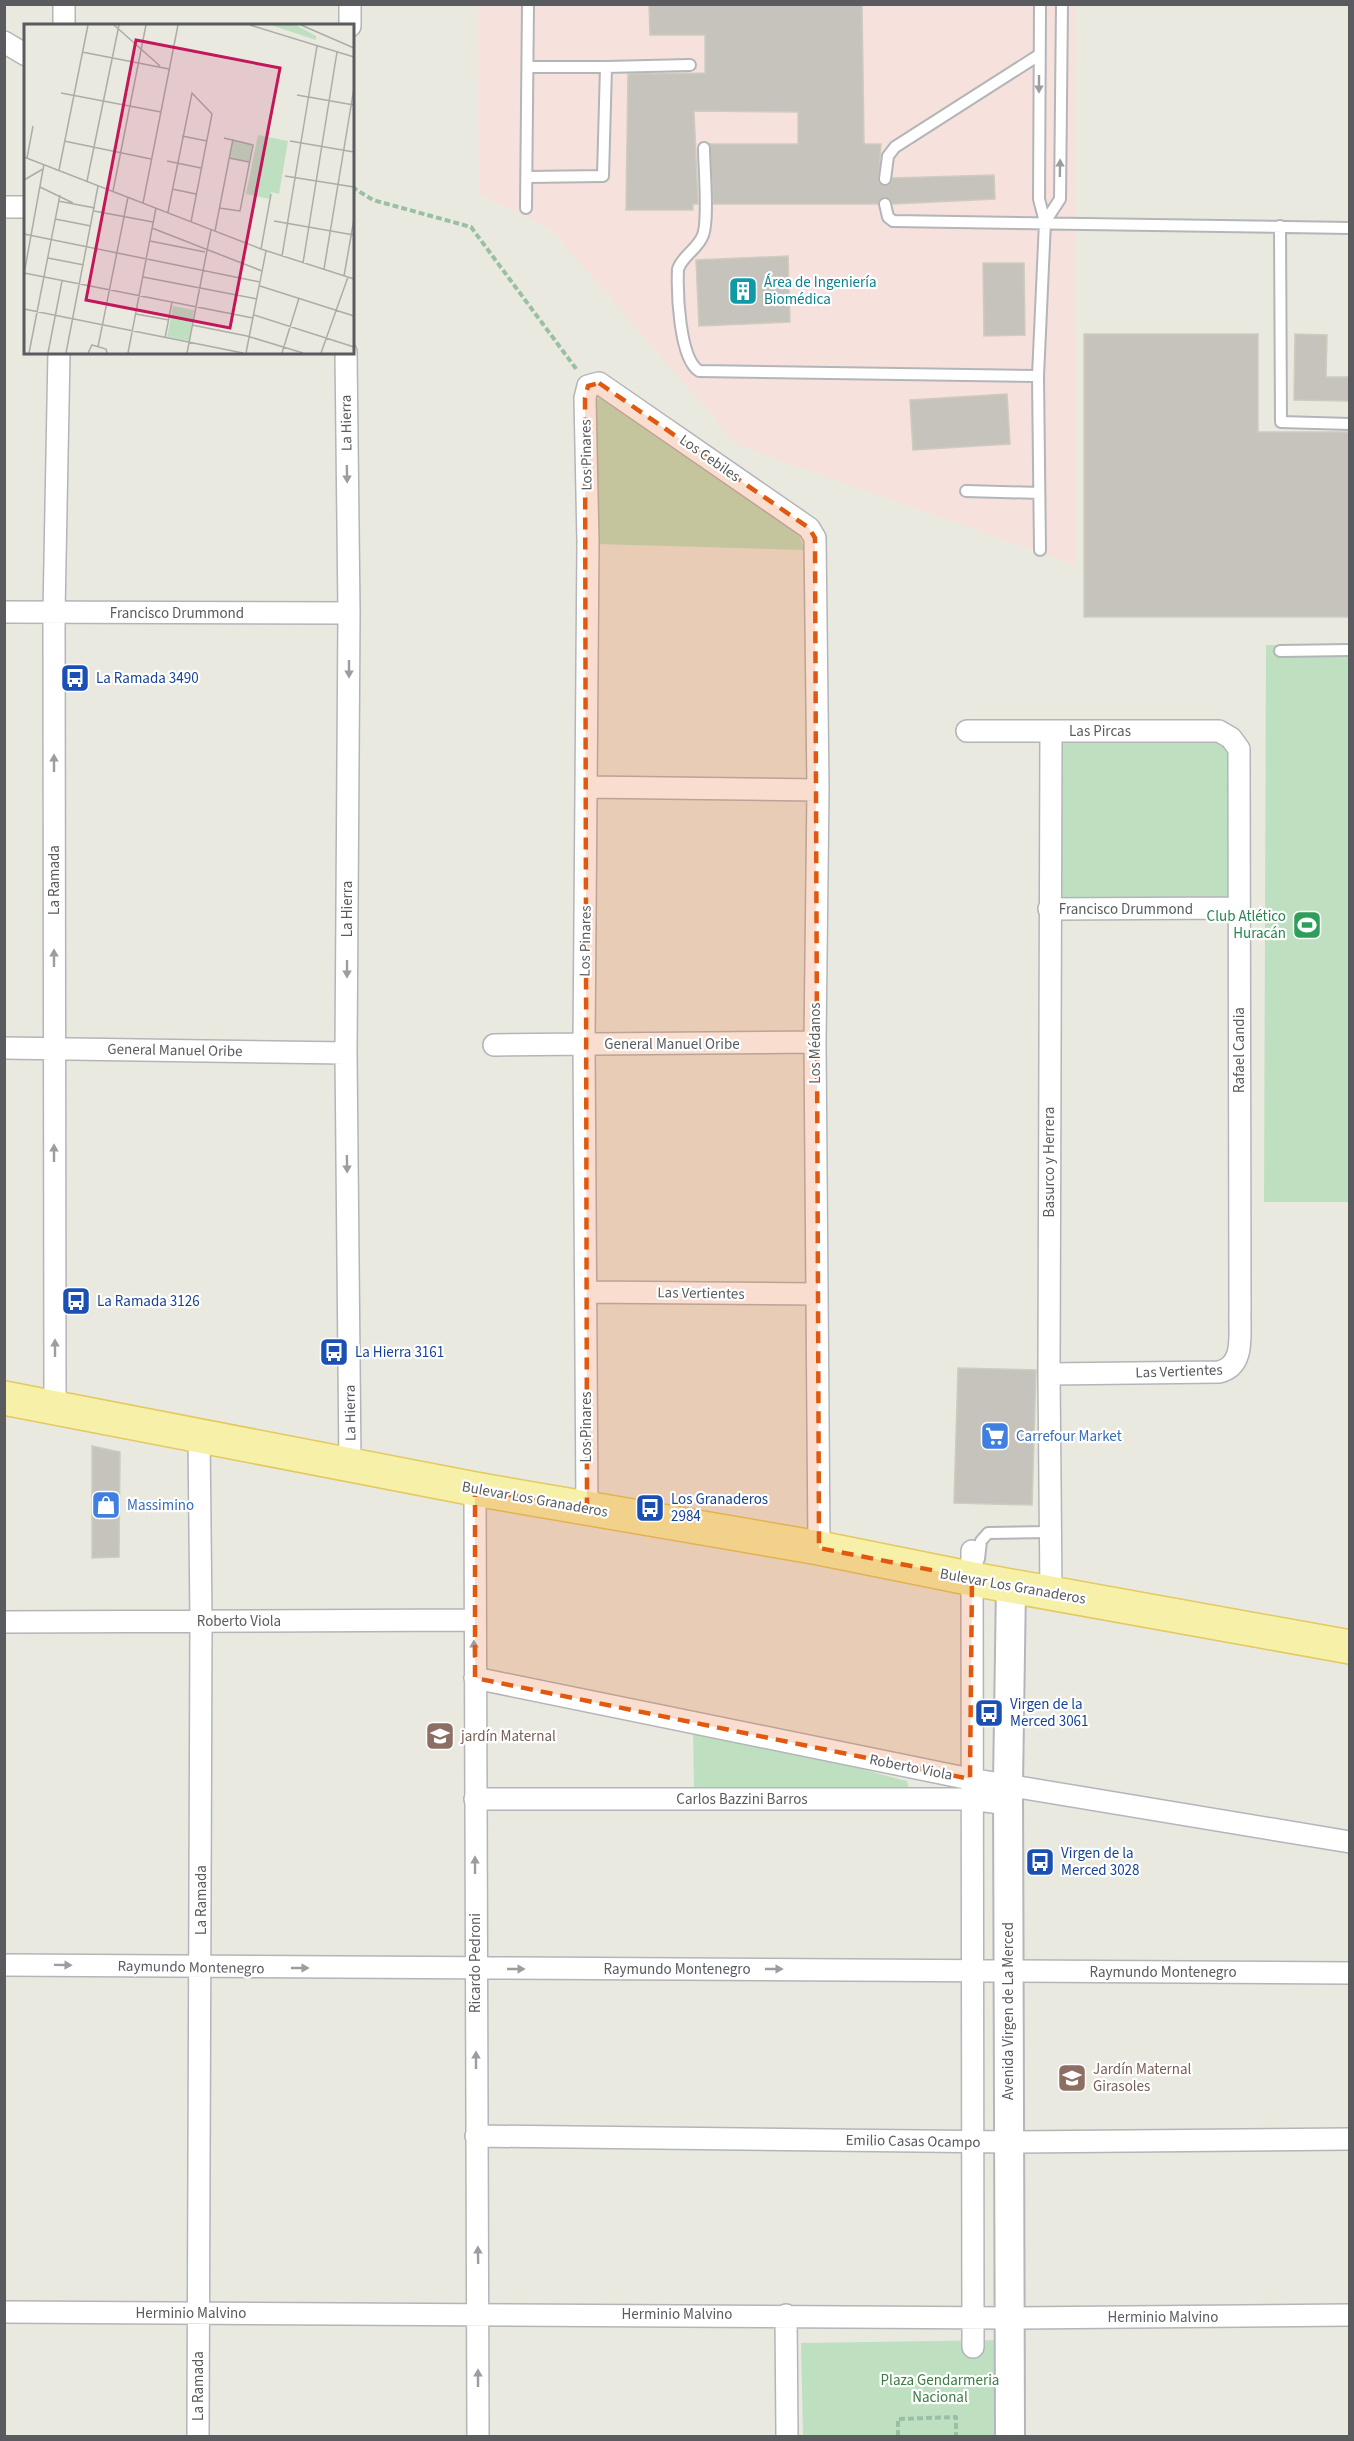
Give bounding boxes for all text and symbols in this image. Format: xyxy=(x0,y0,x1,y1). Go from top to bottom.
inset map xyxy=(24,24,354,354)
one-way arrow xyxy=(1034,74,1044,93)
one-way arrow xyxy=(1055,158,1065,177)
place label: Área de Ingeniería Biomédica xyxy=(764,272,877,310)
building icon: Área de Ingeniería Biomédica xyxy=(727,275,759,307)
street label: La Hierra xyxy=(336,395,357,451)
street label: Los Pinares xyxy=(575,419,598,491)
street label: Los Cebiles xyxy=(675,430,744,487)
one-way arrow xyxy=(342,464,352,483)
street label: Francisco Drummond xyxy=(110,603,244,624)
one-way arrow xyxy=(344,659,354,678)
bus stop icon: La Ramada 3490 xyxy=(59,662,91,694)
place label: La Ramada 3490 xyxy=(96,668,199,689)
street label: Las Pircas xyxy=(1069,721,1131,742)
one-way arrow xyxy=(49,754,59,773)
street label: La Ramada xyxy=(44,845,65,915)
street label: La Hierra xyxy=(337,881,358,937)
street label: Francisco Drummond xyxy=(1059,899,1193,920)
street label: Los Pinares xyxy=(574,905,597,977)
place label: Club Atlético Huracán xyxy=(1207,906,1286,944)
sports icon: Club Atlético Huracán xyxy=(1291,909,1323,941)
one-way arrow xyxy=(49,949,59,968)
one-way arrow xyxy=(342,959,352,978)
street label: Los Médanos xyxy=(805,1002,826,1084)
street label: Rafael Candia xyxy=(1229,1007,1250,1093)
street label: General Manuel Oribe xyxy=(604,1034,740,1055)
street label: General Manuel Oribe xyxy=(107,1039,243,1062)
street label: Basurco y Herrera xyxy=(1039,1107,1060,1217)
one-way arrow xyxy=(49,1144,59,1163)
one-way arrow xyxy=(342,1154,352,1173)
street label: Las Vertientes xyxy=(657,1282,745,1305)
bus stop icon: La Ramada 3126 xyxy=(60,1285,92,1317)
place label: La Ramada 3126 xyxy=(97,1291,200,1312)
bus stop icon: La Hierra 3161 xyxy=(318,1336,350,1368)
one-way arrow xyxy=(50,1339,60,1358)
place label: La Hierra 3161 xyxy=(355,1342,444,1363)
street label: Las Vertientes xyxy=(1135,1359,1223,1384)
street label: La Hierra xyxy=(340,1385,361,1441)
street label: Los Pinares xyxy=(576,1391,597,1463)
supermarket icon: Carrefour Market xyxy=(979,1420,1011,1452)
place label: Carrefour Market xyxy=(1016,1426,1122,1447)
street label: Bulevar Los Granaderos xyxy=(460,1476,610,1523)
shop icon: Massimino xyxy=(90,1489,122,1521)
place label: Los Granaderos 2984 xyxy=(671,1489,768,1527)
bus stop icon: Los Granaderos 2984 xyxy=(634,1492,666,1524)
place label: Massimino xyxy=(127,1495,194,1516)
street label: Bulevar Los Granaderos xyxy=(938,1563,1088,1610)
street label: Roberto Viola xyxy=(197,1611,281,1632)
one-way arrow xyxy=(470,1639,479,1658)
place label: Virgen de la Merced 3061 xyxy=(1010,1694,1089,1732)
bus stop icon: Virgen de la Merced 3061 xyxy=(973,1697,1005,1729)
school or university icon: jardín Maternal xyxy=(424,1720,456,1752)
place label: jardín Maternal xyxy=(460,1726,556,1747)
street label: Roberto Viola xyxy=(867,1749,954,1786)
street label: Carlos Bazzini Barros xyxy=(676,1789,808,1810)
place label: Virgen de la Merced 3028 xyxy=(1061,1843,1140,1881)
bus stop icon: Virgen de la Merced 3028 xyxy=(1024,1846,1056,1878)
one-way arrow xyxy=(470,1855,480,1874)
street label: La Ramada xyxy=(191,1865,212,1935)
street label: Ricardo Pedroni xyxy=(465,1913,486,2013)
street label: Avenida Virgen de La Merced xyxy=(998,1922,1019,2100)
street label: Raymundo Montenegro xyxy=(117,1956,265,1979)
street label: Raymundo Montenegro xyxy=(603,1959,751,1980)
one-way arrow xyxy=(53,1960,72,1970)
street label: Raymundo Montenegro xyxy=(1089,1962,1237,1983)
one-way arrow xyxy=(290,1963,309,1972)
one-way arrow xyxy=(506,1964,525,1974)
one-way arrow xyxy=(764,1964,783,1974)
one-way arrow xyxy=(471,2050,481,2069)
place label: Jardín Maternal Girasoles xyxy=(1093,2059,1192,2097)
school or university icon: Jardín Maternal Girasoles xyxy=(1056,2062,1088,2094)
street label: Emilio Casas Ocampo xyxy=(845,2130,981,2153)
one-way arrow xyxy=(473,2245,483,2264)
street label: Herminio Malvino xyxy=(136,2303,246,2324)
street label: Herminio Malvino xyxy=(622,2304,732,2325)
street label: Herminio Malvino xyxy=(1108,2307,1218,2328)
street label: La Ramada xyxy=(188,2351,209,2421)
one-way arrow xyxy=(473,2369,483,2388)
park label: Plaza Gendarmeria Nacional xyxy=(881,2370,999,2408)

